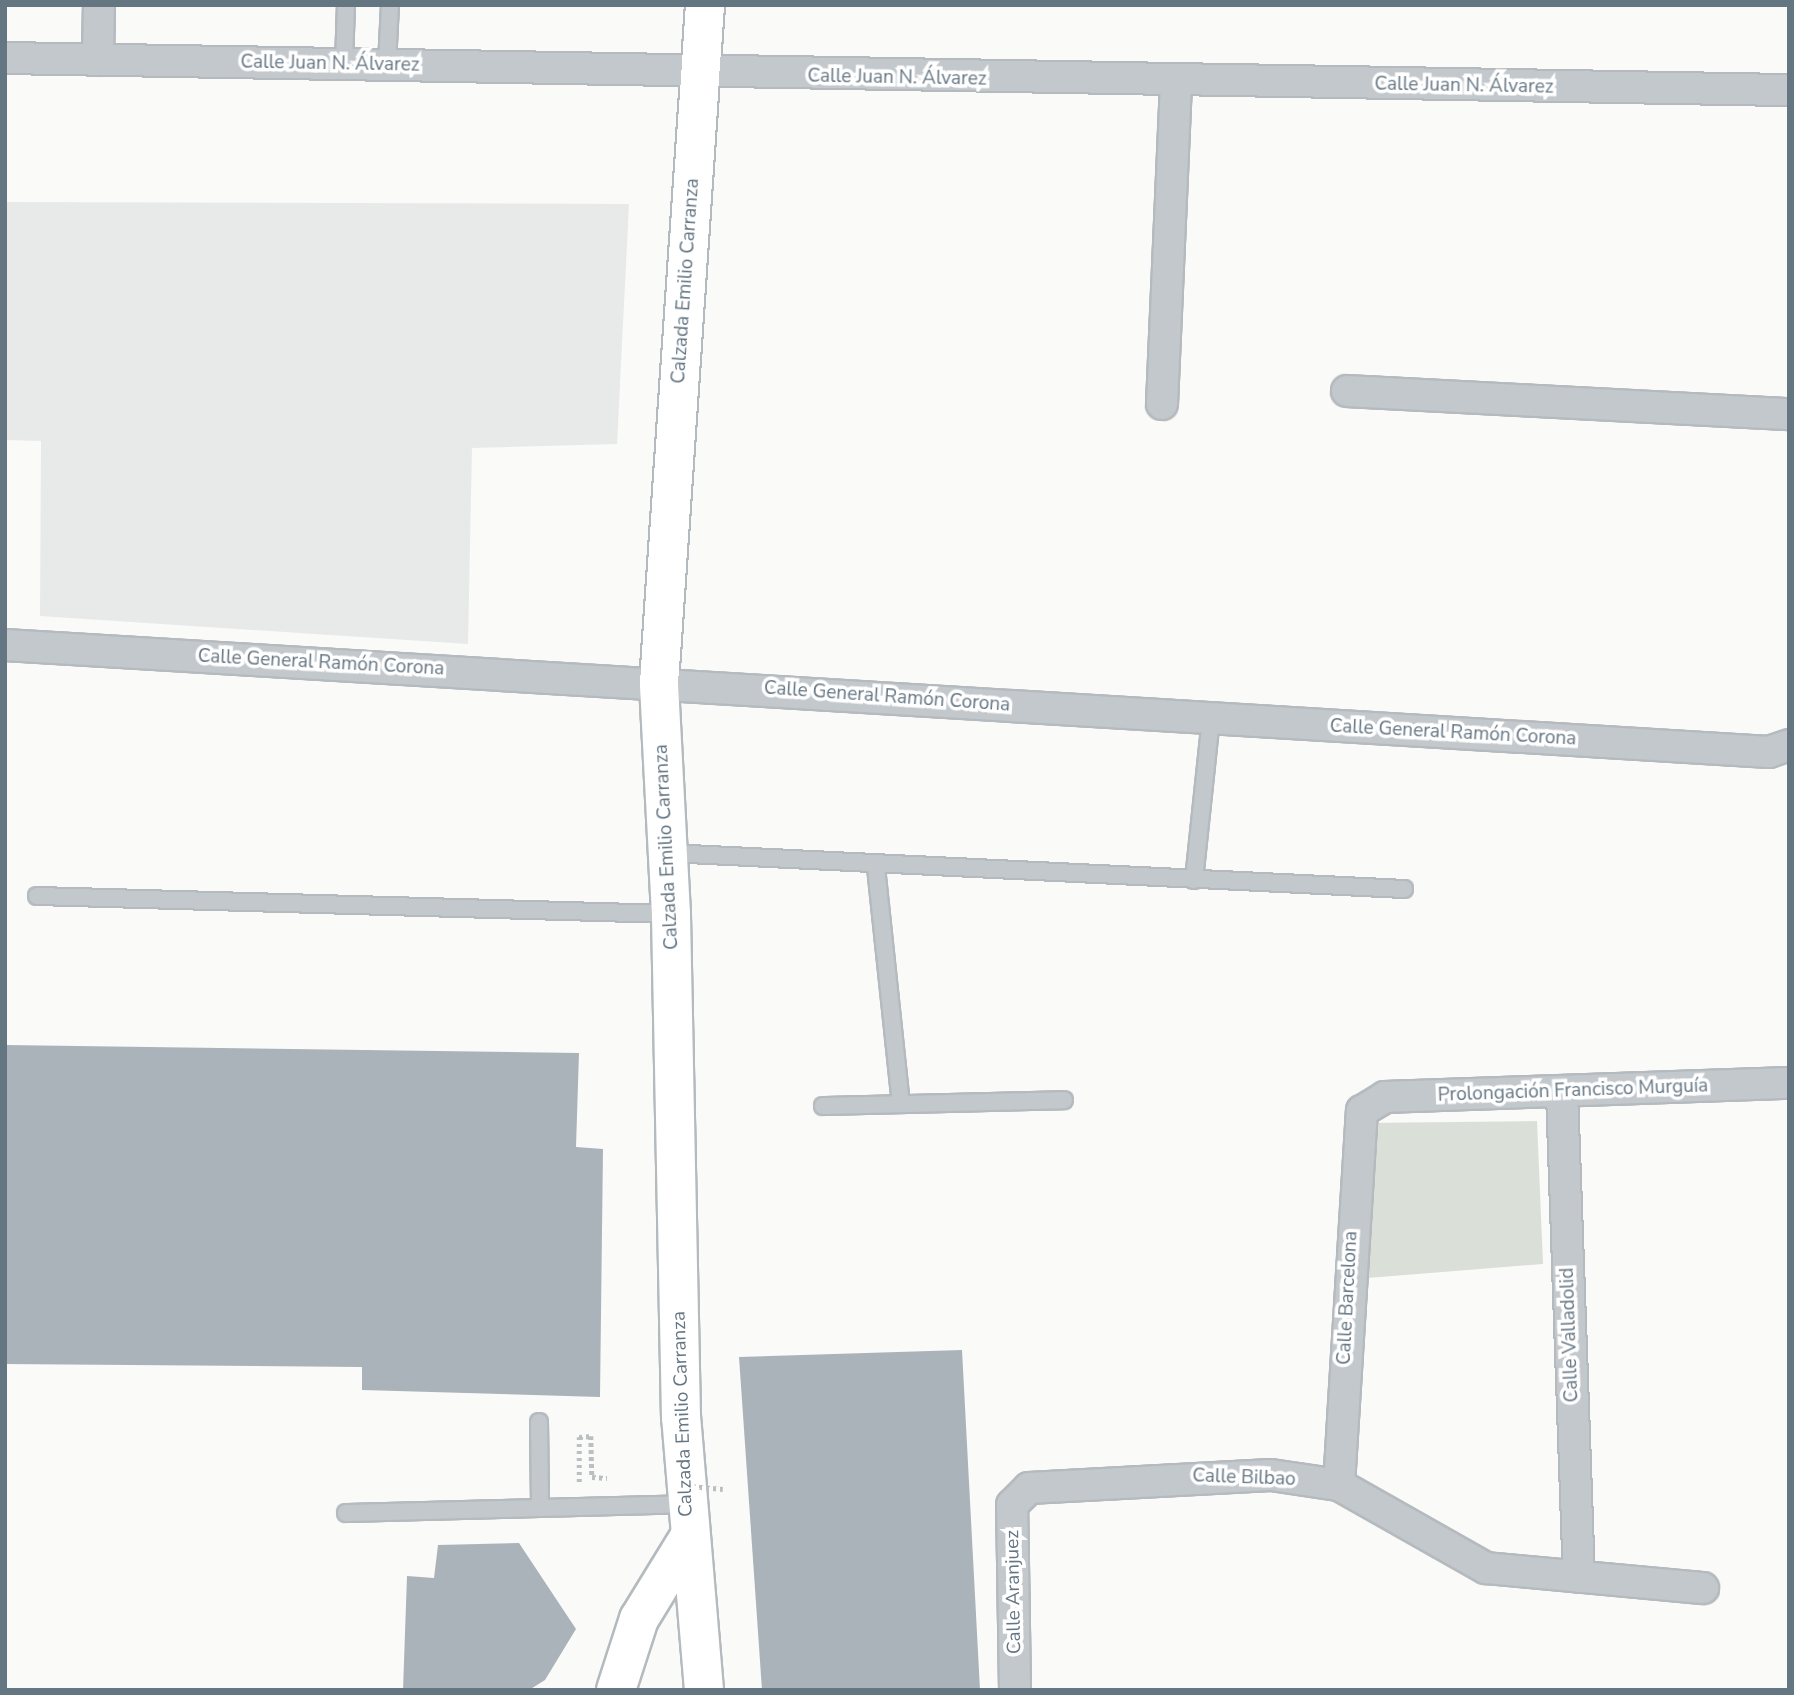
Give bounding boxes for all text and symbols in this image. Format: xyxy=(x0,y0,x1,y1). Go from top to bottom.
street label: Calle Juan N. Álvarez xyxy=(240,51,420,77)
street label: Calle Juan N. Álvarez xyxy=(807,65,987,91)
street label: Calle Juan N. Álvarez xyxy=(1374,73,1554,99)
street label: Calzada Emilio Carranza xyxy=(667,178,705,384)
street label: Calle General Ramón Corona xyxy=(197,645,445,681)
street label: Calle General Ramón Corona xyxy=(763,677,1011,717)
street label: Calle General Ramón Corona xyxy=(1329,715,1577,751)
street label: Calzada Emilio Carranza xyxy=(650,744,684,950)
street label: Prolongación Francisco Murguía xyxy=(1437,1075,1709,1107)
street label: Calle Barcelona xyxy=(1333,1231,1363,1365)
street label: Calle Valladolid xyxy=(1556,1267,1584,1403)
street label: Calzada Emilio Carranza xyxy=(668,1311,698,1517)
street label: Calle Bilbao xyxy=(1192,1465,1296,1491)
street label: Calle Aranjuez xyxy=(1002,1530,1026,1654)

